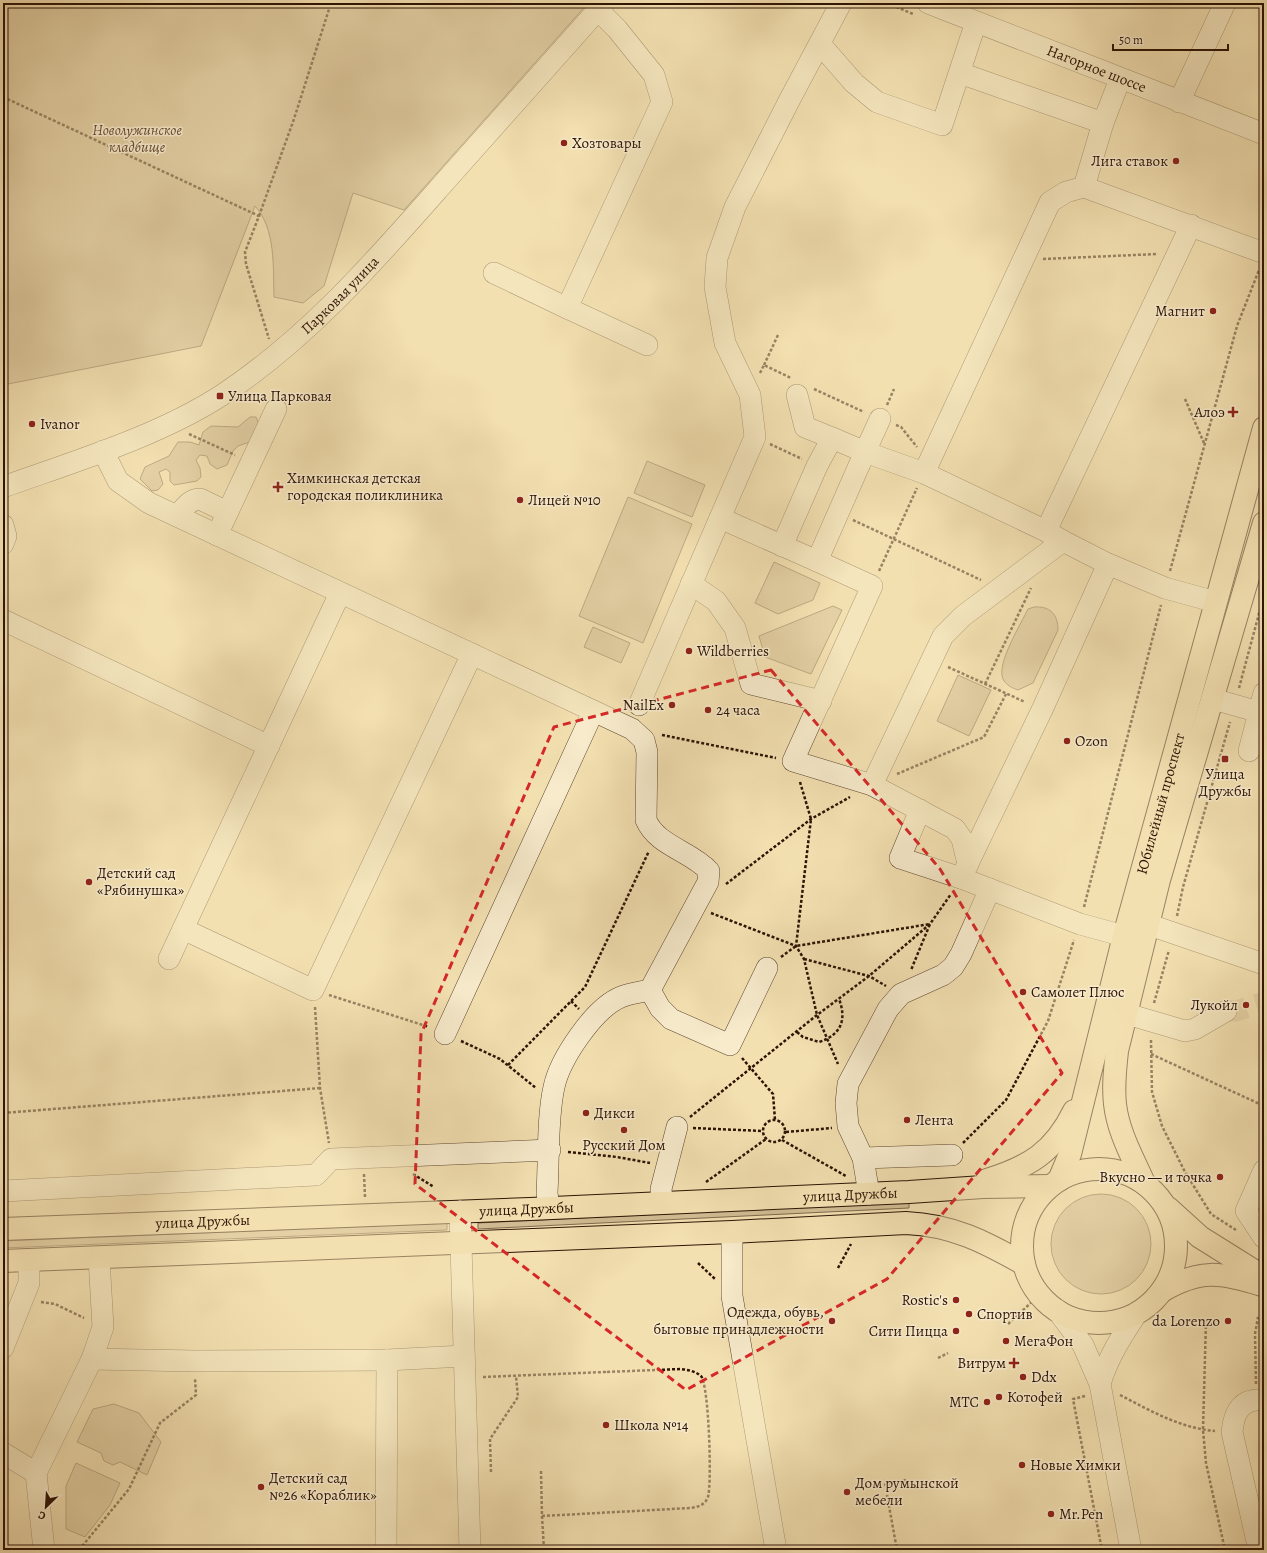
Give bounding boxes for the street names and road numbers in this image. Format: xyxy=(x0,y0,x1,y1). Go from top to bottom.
street label: Нагорное шоссе xyxy=(1044,40,1149,97)
street label: Парковая улица xyxy=(297,252,383,339)
street label: Юбилейный проспект xyxy=(1131,731,1190,877)
street label: улица Дружбы xyxy=(802,1183,898,1207)
street label: улица Дружбы xyxy=(478,1197,574,1221)
street label: улица Дружбы xyxy=(154,1210,250,1233)

